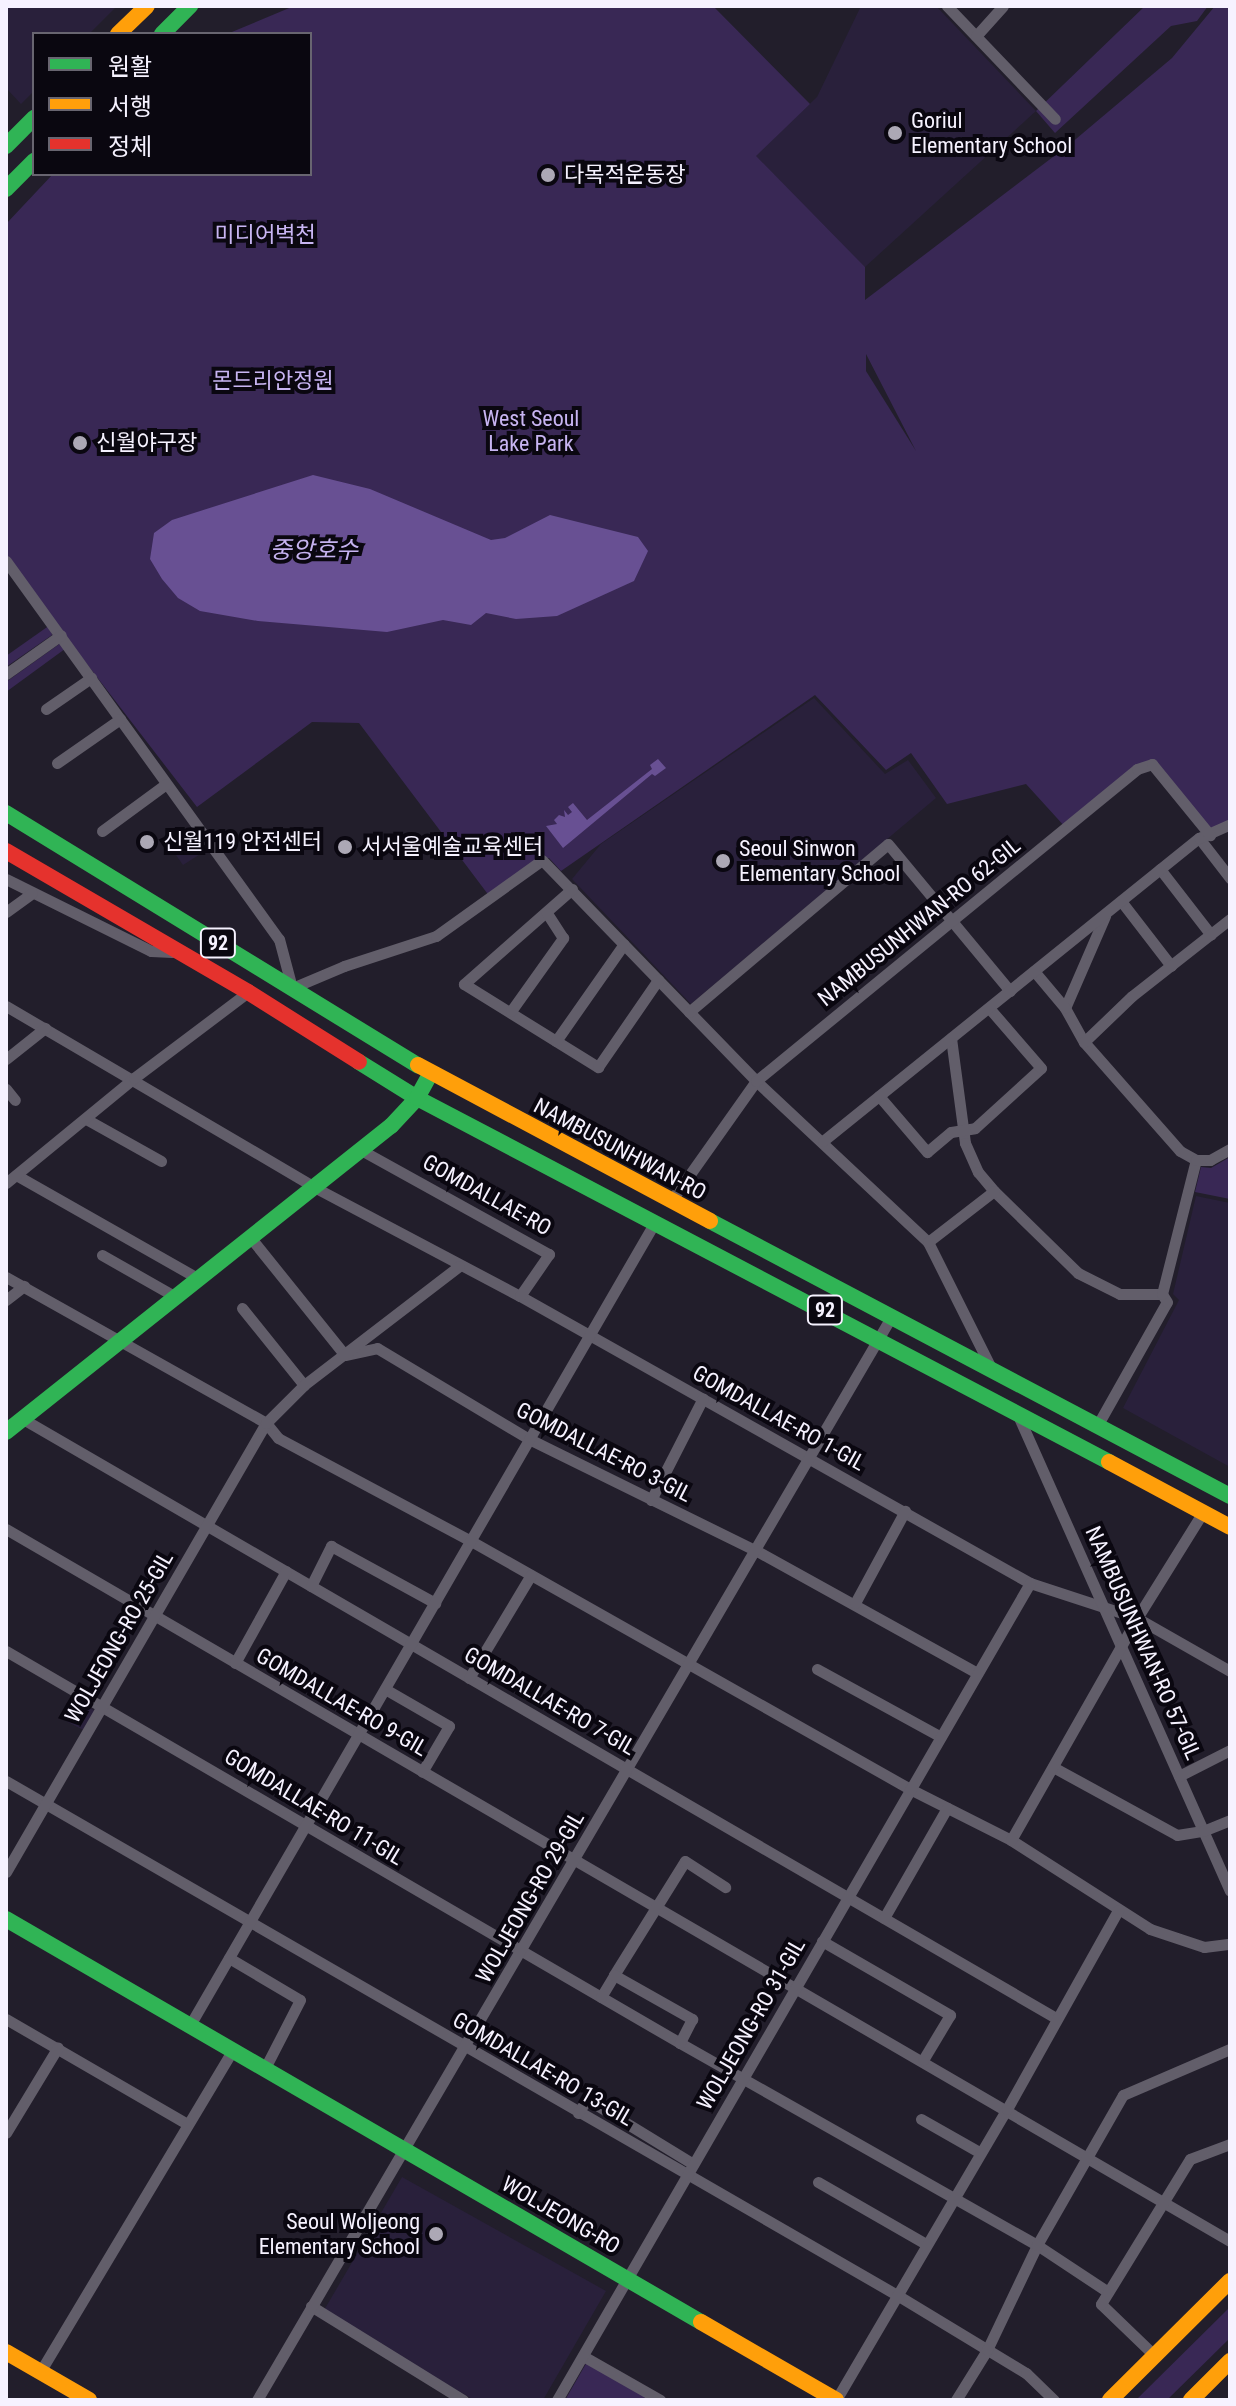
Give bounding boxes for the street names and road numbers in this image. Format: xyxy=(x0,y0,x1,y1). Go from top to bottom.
street label: NAMBUSUNHWAN-RO 62-GIL xyxy=(813,832,1025,1012)
road number: 92 xyxy=(198,927,238,959)
street label: NAMBUSUNHWAN-RO xyxy=(529,1092,711,1206)
street label: GOMDALLAE-RO xyxy=(418,1149,556,1241)
road number: 92 xyxy=(805,1294,845,1326)
street label: GOMDALLAE-RO 1-GIL xyxy=(688,1360,870,1476)
street label: GOMDALLAE-RO 3-GIL xyxy=(512,1396,696,1508)
street label: NAMBUSUNHWAN-RO 57-GIL xyxy=(1080,1522,1206,1764)
street label: WOLJEONG-RO 25-GIL xyxy=(59,1547,179,1727)
street label: GOMDALLAE-RO 7-GIL xyxy=(460,1641,640,1761)
street label: GOMDALLAE-RO 9-GIL xyxy=(252,1642,432,1762)
street label: GOMDALLAE-RO 11-GIL xyxy=(220,1743,408,1871)
street label: WOLJEONG-RO 29-GIL xyxy=(470,1807,590,1987)
street label: WOLJEONG-RO 31-GIL xyxy=(691,1934,811,2114)
street label: GOMDALLAE-RO 13-GIL xyxy=(448,2007,638,2131)
street label: WOLJEONG-RO xyxy=(497,2171,625,2259)

